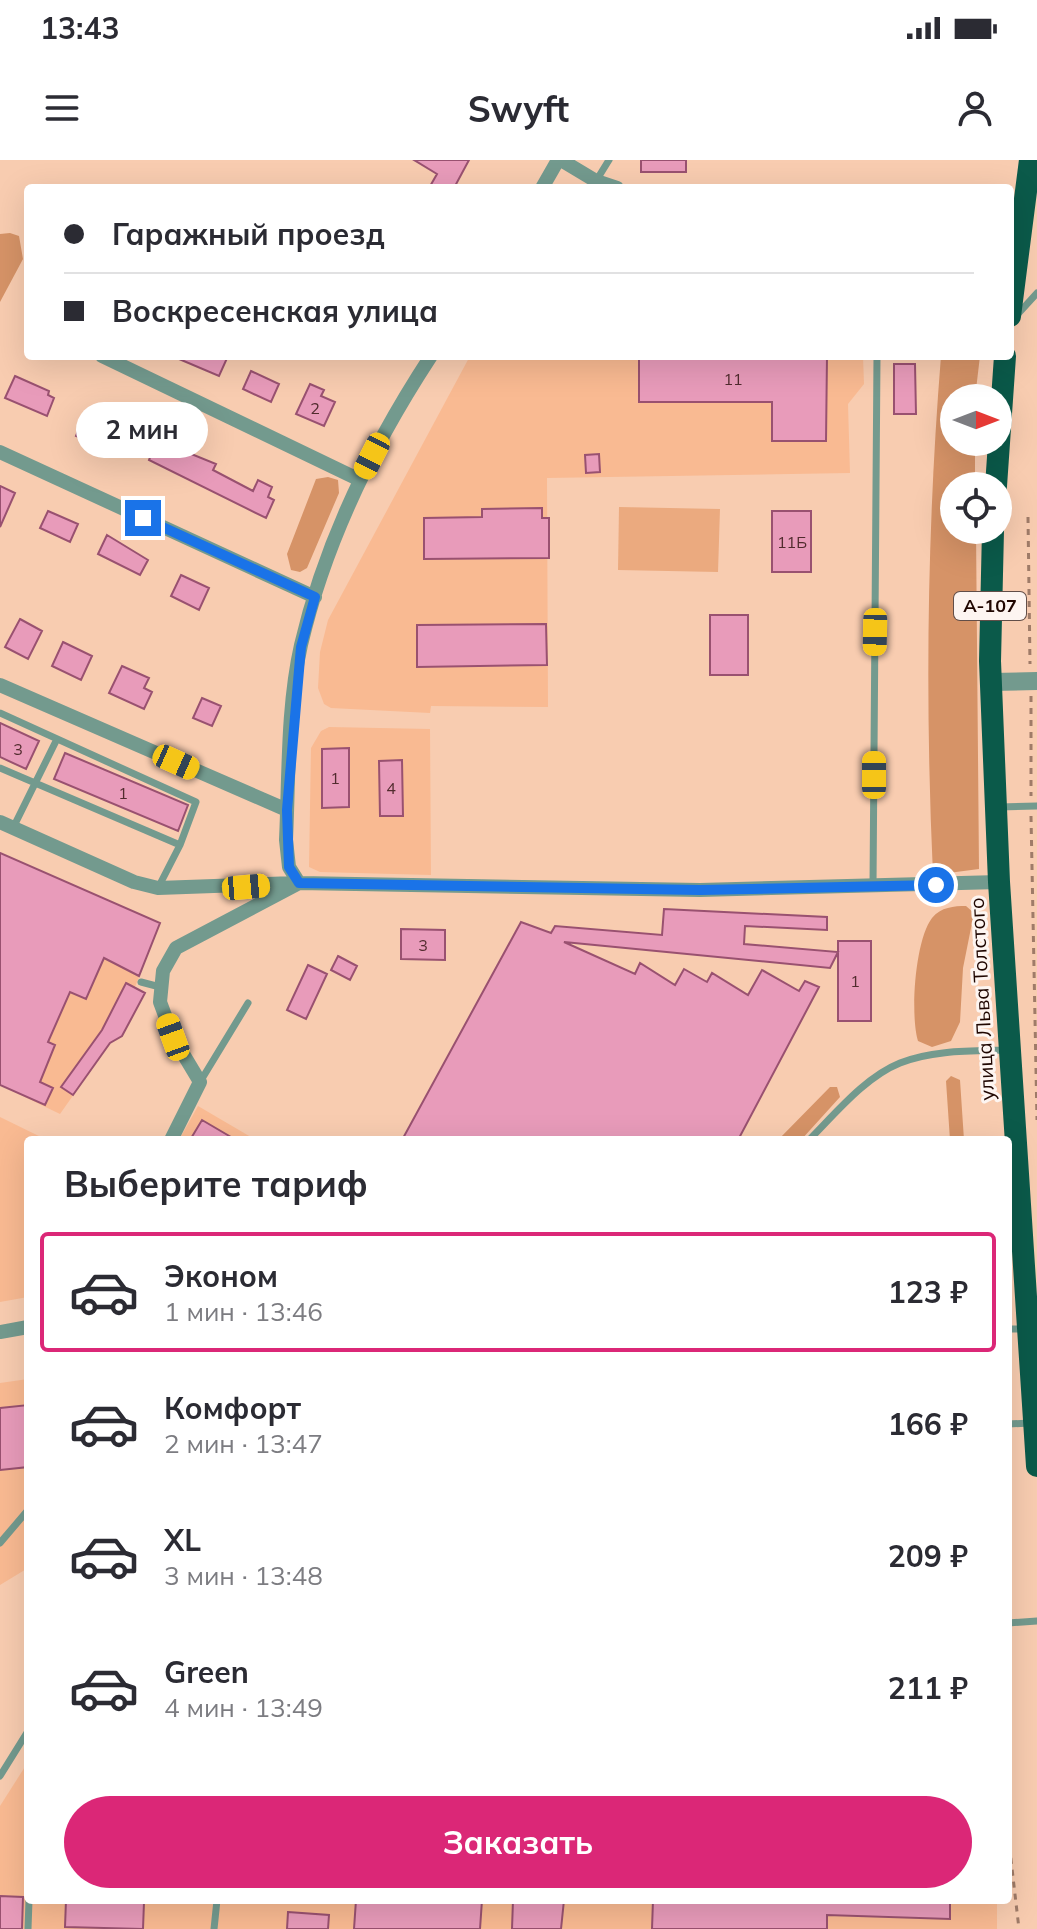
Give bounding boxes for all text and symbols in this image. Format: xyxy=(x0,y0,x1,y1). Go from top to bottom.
text: 13:43 xyxy=(40,9,119,47)
icon: menu xyxy=(40,86,84,130)
text: Swyft xyxy=(468,86,569,131)
icon: person xyxy=(953,86,997,130)
text: Гаражный проезд xyxy=(112,215,385,253)
text: Воскресенская улица xyxy=(112,292,438,330)
house number: 11 xyxy=(723,369,743,389)
north arrow xyxy=(940,384,1012,456)
map controls xyxy=(940,384,1012,544)
house number: 2 xyxy=(310,398,320,418)
callout: 2 мин xyxy=(77,402,209,458)
text: 2 мин xyxy=(106,413,178,446)
car xyxy=(350,429,394,483)
button: locate xyxy=(940,472,1012,544)
route end xyxy=(125,500,161,536)
house number: 11Б xyxy=(777,532,807,552)
road number: А-107 xyxy=(954,592,1026,620)
car xyxy=(863,608,887,656)
house number: 3 xyxy=(13,739,23,759)
car xyxy=(149,741,203,783)
car xyxy=(862,751,886,799)
house number: 1 xyxy=(330,768,340,788)
house number: 4 xyxy=(386,778,396,798)
house number: 1 xyxy=(118,783,128,803)
route start xyxy=(918,867,954,903)
car xyxy=(221,873,271,901)
street label: улица Льва Толстого xyxy=(964,897,999,1101)
house number: 3 xyxy=(418,935,428,955)
house number: 1 xyxy=(850,971,860,991)
car xyxy=(154,1010,192,1064)
text: Выберите тариф xyxy=(64,1161,368,1206)
icon: car xyxy=(68,1256,140,1328)
text: Эконом xyxy=(164,1257,278,1295)
text: 123 ₽ xyxy=(888,1273,968,1311)
text: 1 мин · 13:46 xyxy=(164,1295,323,1328)
icon: car xyxy=(68,1388,140,1460)
text: Комфорт xyxy=(164,1389,301,1427)
text: 166 ₽ xyxy=(888,1405,968,1443)
text: 2 мин · 13:47 xyxy=(164,1427,323,1460)
icon: car xyxy=(68,1520,140,1592)
text: XL xyxy=(164,1521,201,1559)
text: 209 ₽ xyxy=(888,1537,968,1575)
text: 3 мин · 13:48 xyxy=(164,1559,323,1592)
icon: car xyxy=(68,1652,140,1724)
text: Green xyxy=(164,1653,249,1691)
text: 211 ₽ xyxy=(888,1669,968,1707)
text: 4 мин · 13:49 xyxy=(164,1691,323,1724)
button: Заказать xyxy=(64,1796,972,1888)

